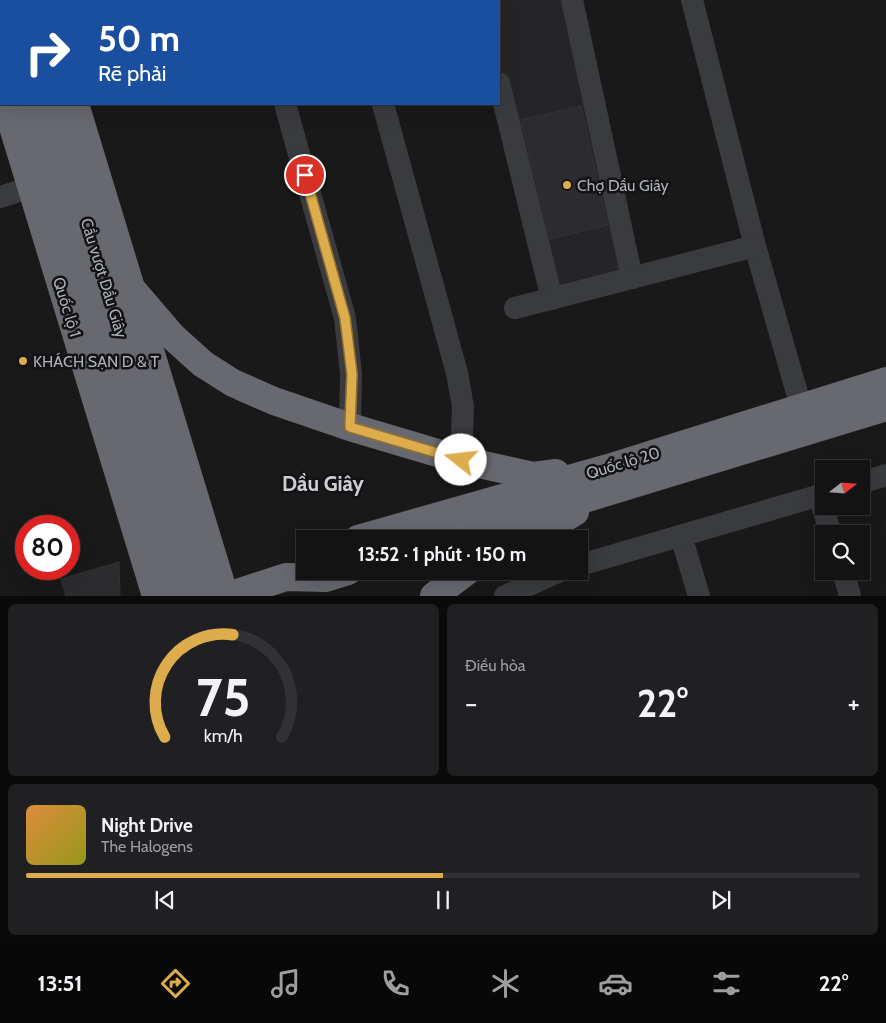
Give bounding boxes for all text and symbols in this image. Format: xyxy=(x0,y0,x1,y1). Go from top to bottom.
text: 50 m xyxy=(98,17,180,60)
icon: right xyxy=(15,20,80,85)
text: Rẽ phải xyxy=(98,60,166,87)
pin xyxy=(284,154,326,196)
icon: arrive xyxy=(291,161,319,189)
place label: Chợ Dầu Giây xyxy=(577,176,669,195)
marker: Chợ Dầu Giây xyxy=(561,179,573,191)
street label: Cầu vượt Dầu Giây xyxy=(77,216,131,340)
street label: Quốc lộ 1 xyxy=(49,275,85,339)
place label: KHÁCH SẠN D & T xyxy=(33,352,159,371)
marker: KHÁCH SẠN D & T xyxy=(17,355,29,367)
position arrow xyxy=(434,433,486,485)
street label: Quốc lộ 20 xyxy=(584,443,662,483)
north arrow xyxy=(815,460,870,515)
map controls xyxy=(815,460,870,580)
district label: Dầu Giây xyxy=(282,471,365,496)
speed limit sign: 80 xyxy=(15,515,80,580)
button: search xyxy=(815,525,870,580)
text: 13:52 · 1 phút · 150 m xyxy=(358,543,526,566)
text: Điều hòa xyxy=(465,656,525,675)
text: 75 xyxy=(196,666,251,729)
text: 22° xyxy=(637,680,688,727)
text: − xyxy=(465,686,477,720)
text: + xyxy=(848,686,860,720)
text: km/h xyxy=(204,725,243,746)
text: Night Drive xyxy=(101,814,193,837)
text: The Halogens xyxy=(101,837,193,856)
icon: previous xyxy=(151,886,179,914)
icon: pause xyxy=(429,886,457,914)
icon: next xyxy=(707,886,735,914)
icon: directions xyxy=(158,966,193,1001)
icon: music xyxy=(268,966,303,1001)
icon: phone xyxy=(378,966,413,1001)
icon: climate xyxy=(488,966,523,1001)
icon: car xyxy=(598,966,633,1001)
icon: filters xyxy=(709,966,744,1001)
text: 13:51 xyxy=(38,970,82,997)
text: 22° xyxy=(819,970,848,997)

